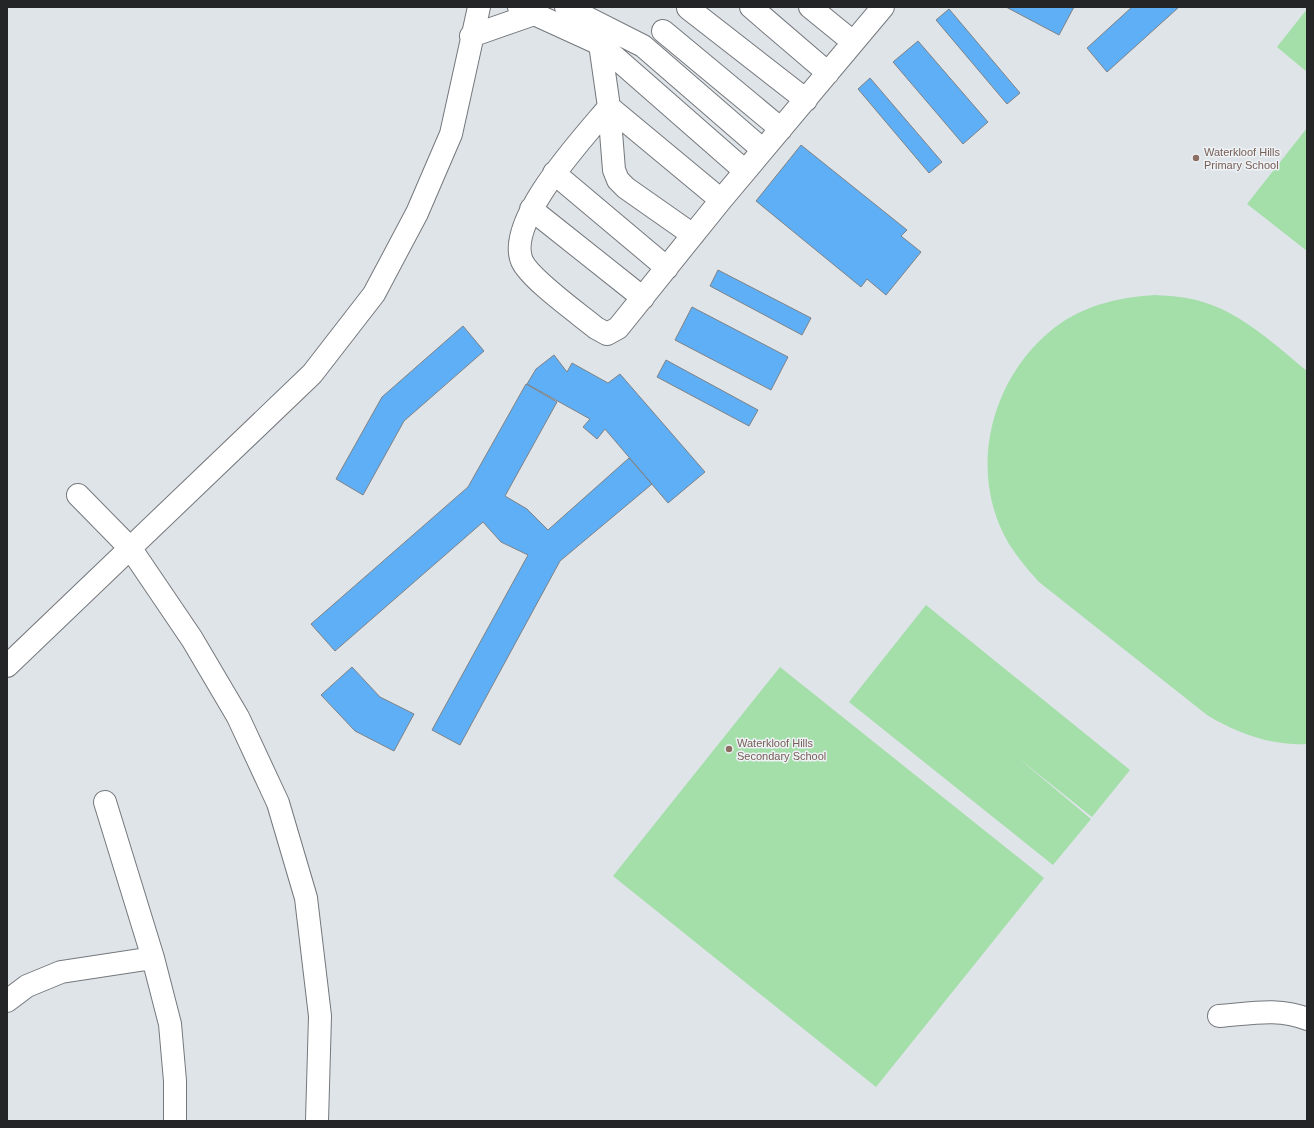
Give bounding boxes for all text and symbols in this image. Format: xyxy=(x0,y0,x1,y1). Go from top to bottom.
place label: Waterkloof Hills Primary School xyxy=(1204,146,1280,171)
marker: Waterkloof Hills Primary School xyxy=(1191,153,1201,163)
place label: Waterkloof Hills Secondary School xyxy=(737,737,826,762)
marker: Waterkloof Hills Secondary School xyxy=(724,744,734,754)

